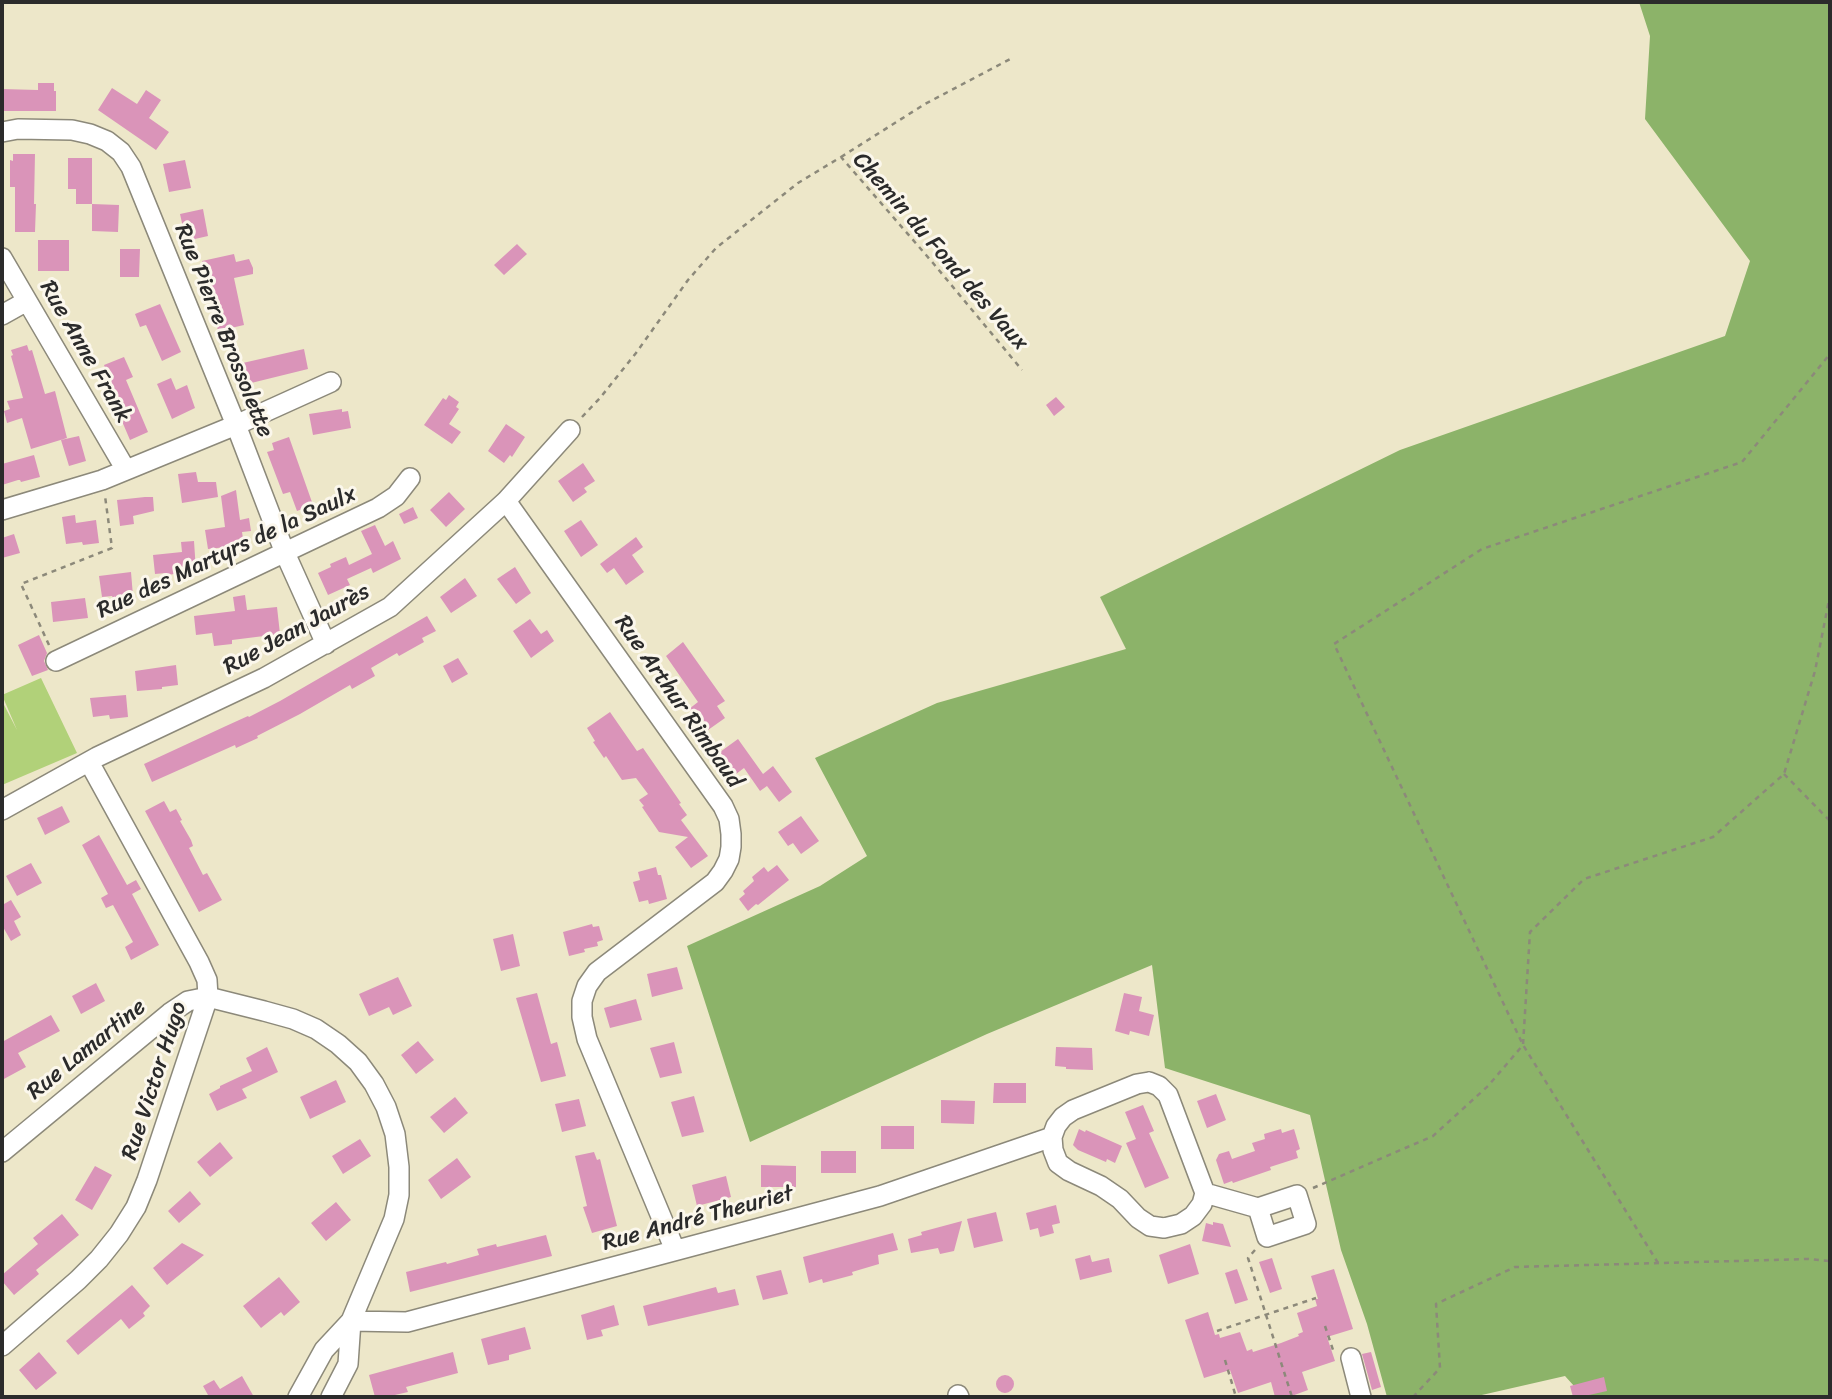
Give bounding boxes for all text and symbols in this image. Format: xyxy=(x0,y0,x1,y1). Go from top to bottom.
street label: Chemin du Fond des Vaux xyxy=(846,147,1034,357)
street label: Rue Pierre Brossolette xyxy=(168,220,278,442)
street label: Rue Anne Frank xyxy=(33,276,137,428)
street label: Rue des Martyrs de la Saulx xyxy=(93,481,361,625)
street label: Rue Jean Jaurès xyxy=(219,578,375,682)
street label: Rue Arthur Rimbaud xyxy=(608,610,748,794)
street label: Rue Lamartine xyxy=(22,994,152,1106)
street label: Rue Victor Hugo xyxy=(116,998,194,1164)
street label: Rue André Theuriet xyxy=(599,1180,797,1258)

